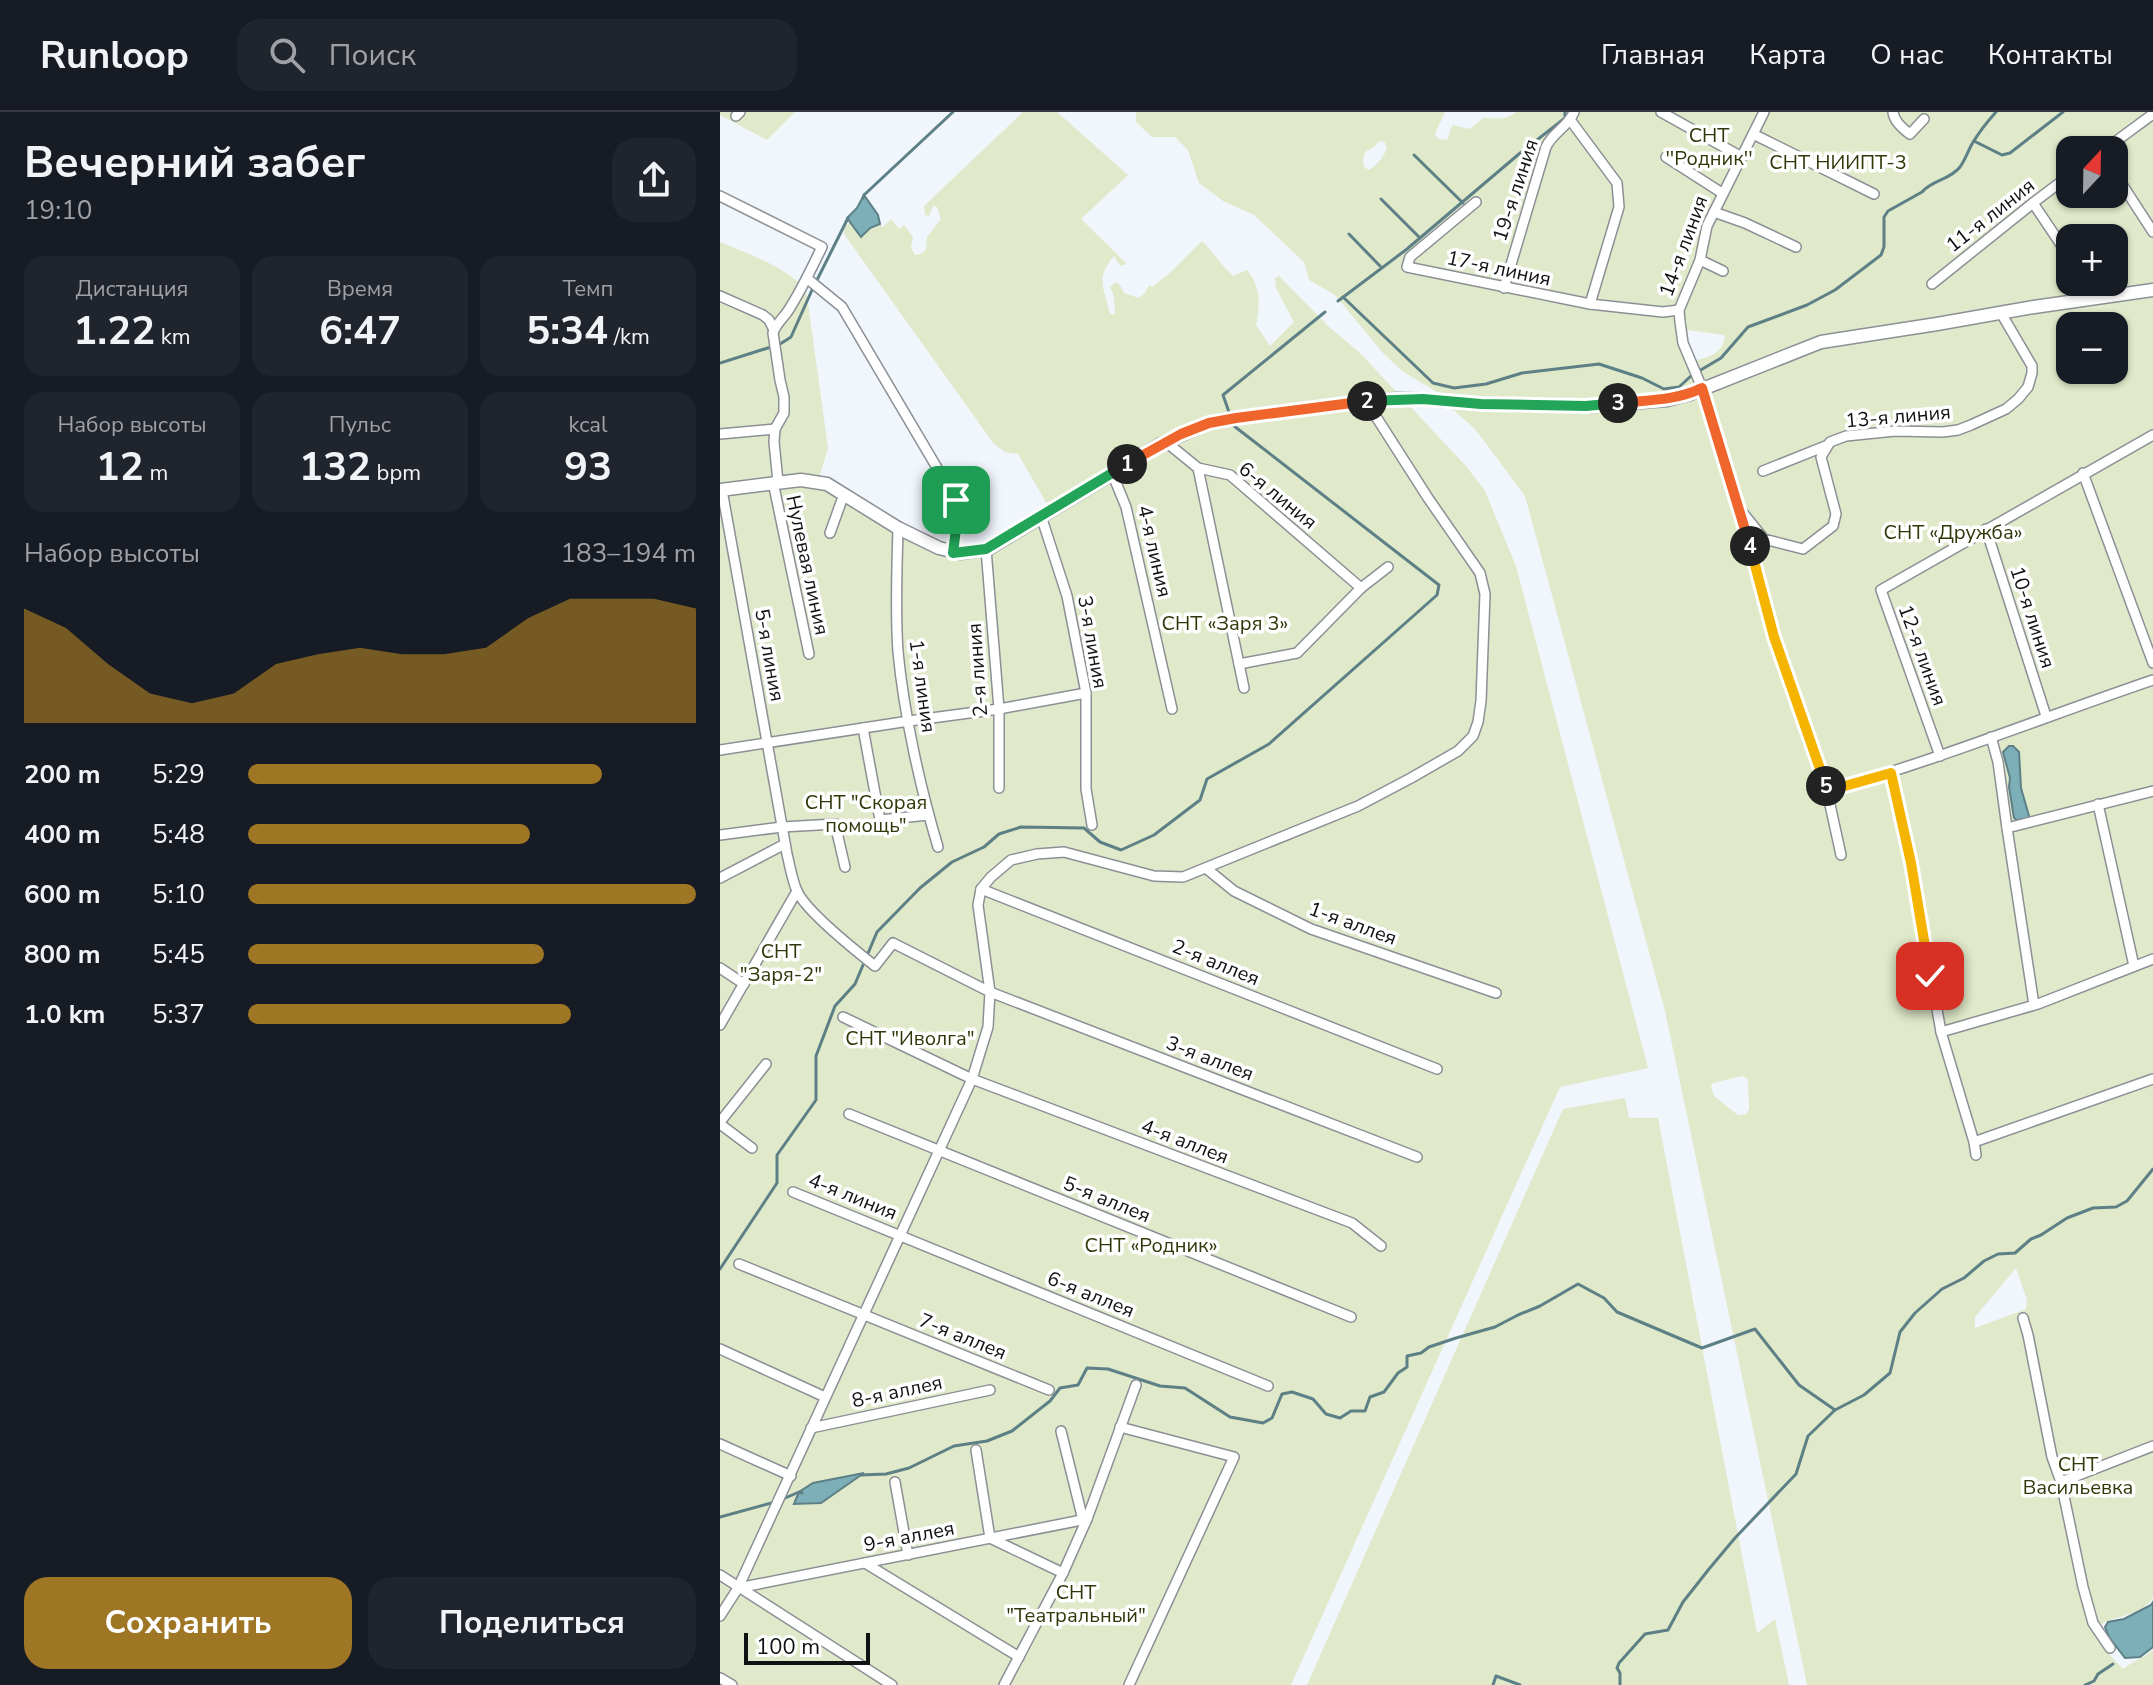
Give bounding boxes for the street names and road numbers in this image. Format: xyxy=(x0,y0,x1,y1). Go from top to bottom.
street label: 19-я линия xyxy=(1486,136,1545,245)
street label: 11-я линия xyxy=(1940,172,2040,259)
street label: 14-я линия xyxy=(1653,192,1714,300)
street label: 17-я линия xyxy=(1444,244,1553,293)
street label: 13-я линия xyxy=(1844,398,1952,435)
street label: 6-я линия xyxy=(1233,455,1323,535)
street label: Нулевая линия xyxy=(780,493,836,638)
street label: 4-я линия xyxy=(1131,502,1178,600)
street label: 10-я линия xyxy=(2003,563,2062,672)
street label: 3-я линия xyxy=(1071,594,1114,691)
street label: 12-я линия xyxy=(1892,601,1953,709)
street label: 5-я линия xyxy=(748,607,791,704)
street label: 2-я линия xyxy=(961,622,994,718)
street label: 1-я линия xyxy=(903,638,942,734)
street label: 1-я аллея xyxy=(1305,895,1401,952)
street label: 2-я аллея xyxy=(1168,933,1263,992)
street label: 3-я аллея xyxy=(1162,1029,1257,1088)
street label: 4-я аллея xyxy=(1137,1112,1232,1171)
street label: 4-я линия xyxy=(804,1166,901,1227)
street label: 5-я аллея xyxy=(1059,1170,1154,1229)
street label: 6-я аллея xyxy=(1043,1265,1138,1324)
street label: 7-я аллея xyxy=(915,1307,1010,1366)
street label: 8-я аллея xyxy=(849,1369,945,1414)
street label: 9-я аллея xyxy=(861,1514,957,1558)

